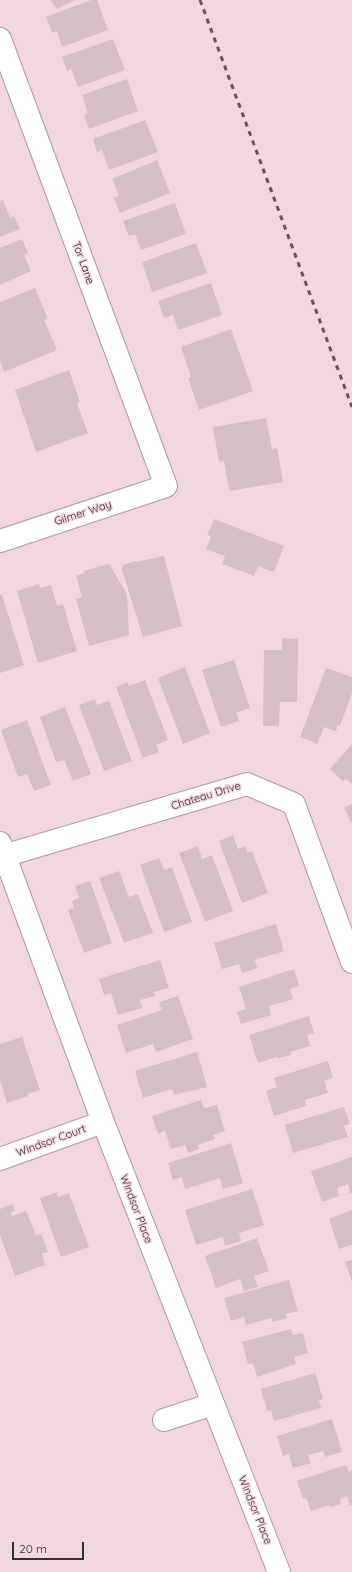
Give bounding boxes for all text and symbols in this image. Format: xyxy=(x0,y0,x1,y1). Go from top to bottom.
street label: Tor Lane xyxy=(69,240,97,286)
street label: Gilmer Way xyxy=(53,498,113,528)
street label: Chateau Drive xyxy=(169,779,243,813)
street label: Windsor Court xyxy=(14,1122,88,1160)
street label: Windsor Place xyxy=(117,1173,155,1245)
street label: Windsor Place xyxy=(235,1474,275,1546)
scale bar xyxy=(14,1534,86,1560)
text: 20 m xyxy=(19,1541,47,1556)

